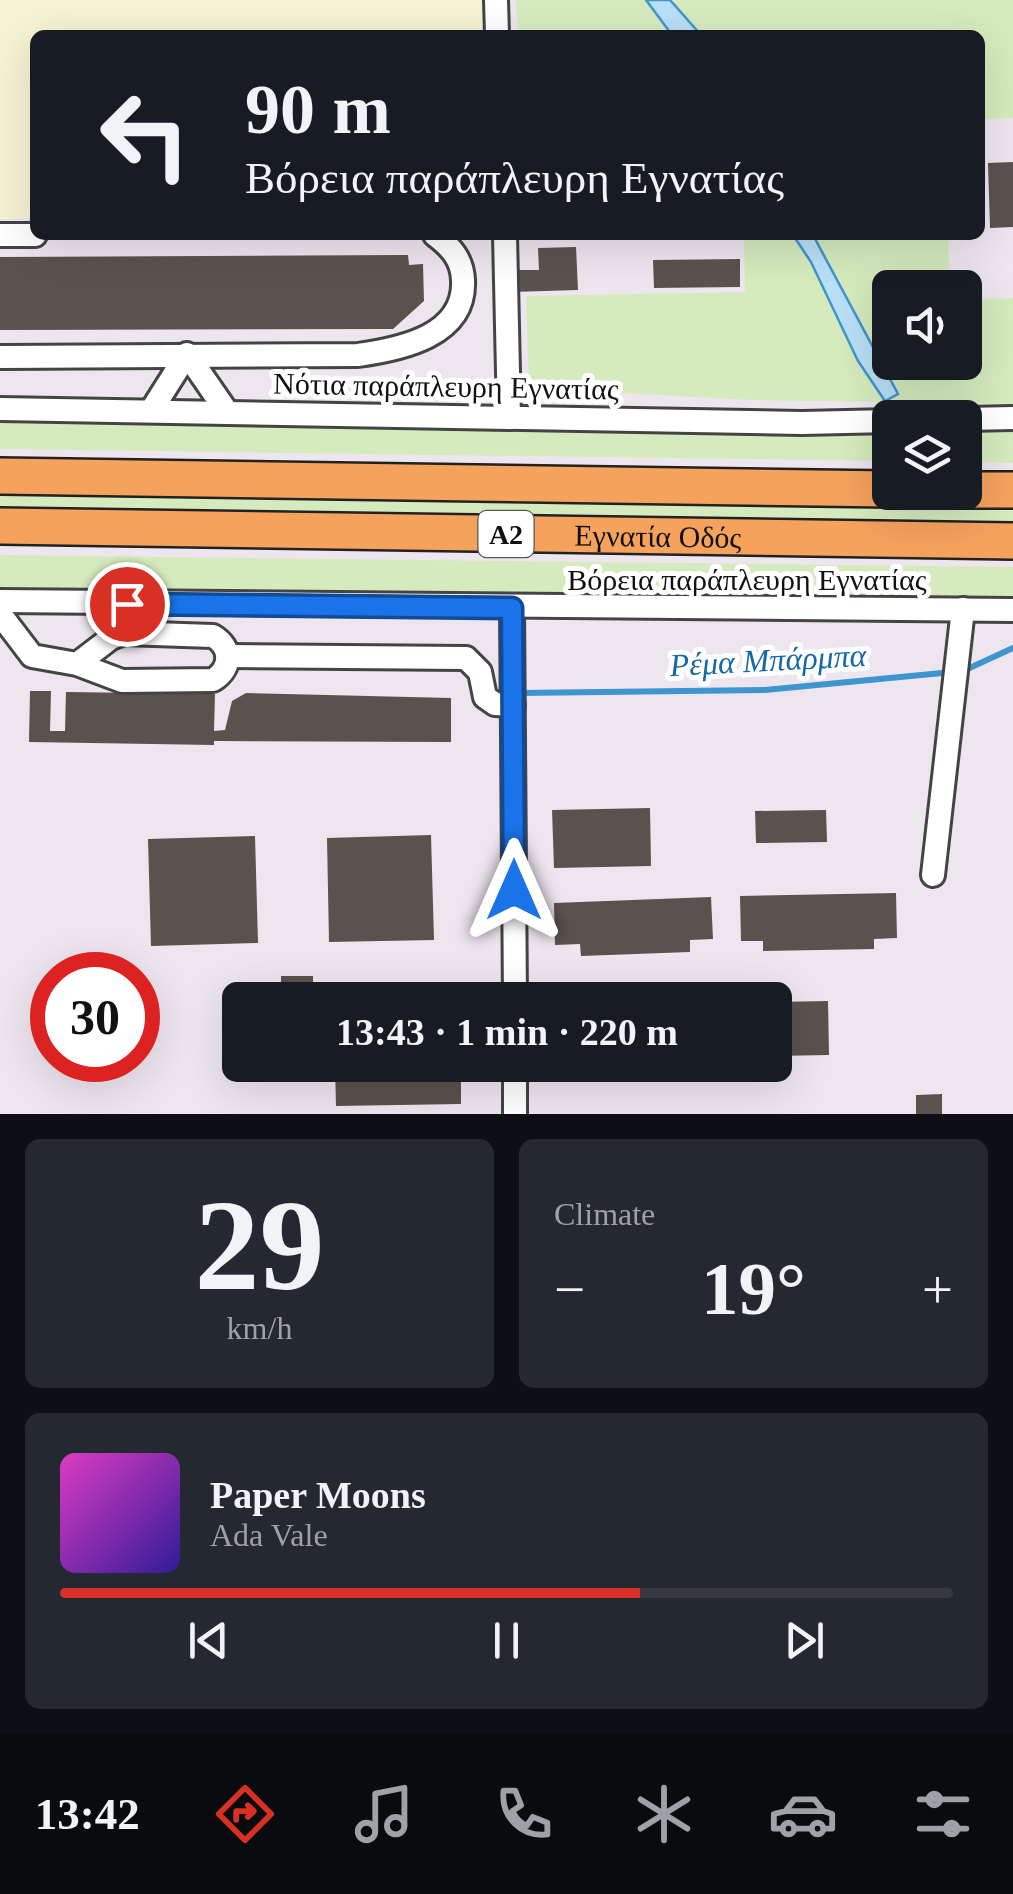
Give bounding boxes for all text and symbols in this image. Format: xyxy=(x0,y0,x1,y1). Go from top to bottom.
icon: left xyxy=(80,70,210,200)
text: 90 m xyxy=(245,71,391,148)
text: Βόρεια παράπλευρη Εγνατίας xyxy=(245,153,784,203)
map controls xyxy=(872,270,982,510)
button: sound xyxy=(872,270,982,380)
street label: Νότια παράπλευρη Εγνατίας xyxy=(273,366,619,406)
button: layers xyxy=(872,400,982,510)
road number: Α2 xyxy=(478,511,534,557)
street label: Εγνατία Οδός xyxy=(574,518,742,553)
pin xyxy=(85,562,170,647)
street label: Βόρεια παράπλευρη Εγνατίας xyxy=(567,563,927,596)
icon: arrive xyxy=(100,577,155,632)
water label: Ρέμα Μπάρμπα xyxy=(668,637,868,683)
position arrow xyxy=(462,838,566,942)
speed limit sign: 30 xyxy=(30,952,160,1082)
text: 13:43 · 1 min · 220 m xyxy=(336,1011,678,1053)
text: 29 xyxy=(195,1173,325,1317)
text: Climate xyxy=(554,1196,655,1232)
text: 19° xyxy=(701,1247,806,1330)
text: − xyxy=(554,1259,585,1320)
text: + xyxy=(922,1259,953,1320)
text: km/h xyxy=(227,1310,292,1346)
text: Paper Moons xyxy=(210,1474,426,1516)
text: Ada Vale xyxy=(210,1517,328,1553)
icon: previous xyxy=(181,1613,236,1668)
icon: pause xyxy=(479,1613,534,1668)
icon: next xyxy=(777,1613,832,1668)
icon: directions xyxy=(210,1779,280,1849)
icon: music xyxy=(349,1779,419,1849)
icon: phone xyxy=(489,1779,559,1849)
icon: climate xyxy=(629,1779,699,1849)
icon: car xyxy=(768,1779,838,1849)
icon: filters xyxy=(908,1779,978,1849)
text: 13:42 xyxy=(35,1789,140,1839)

